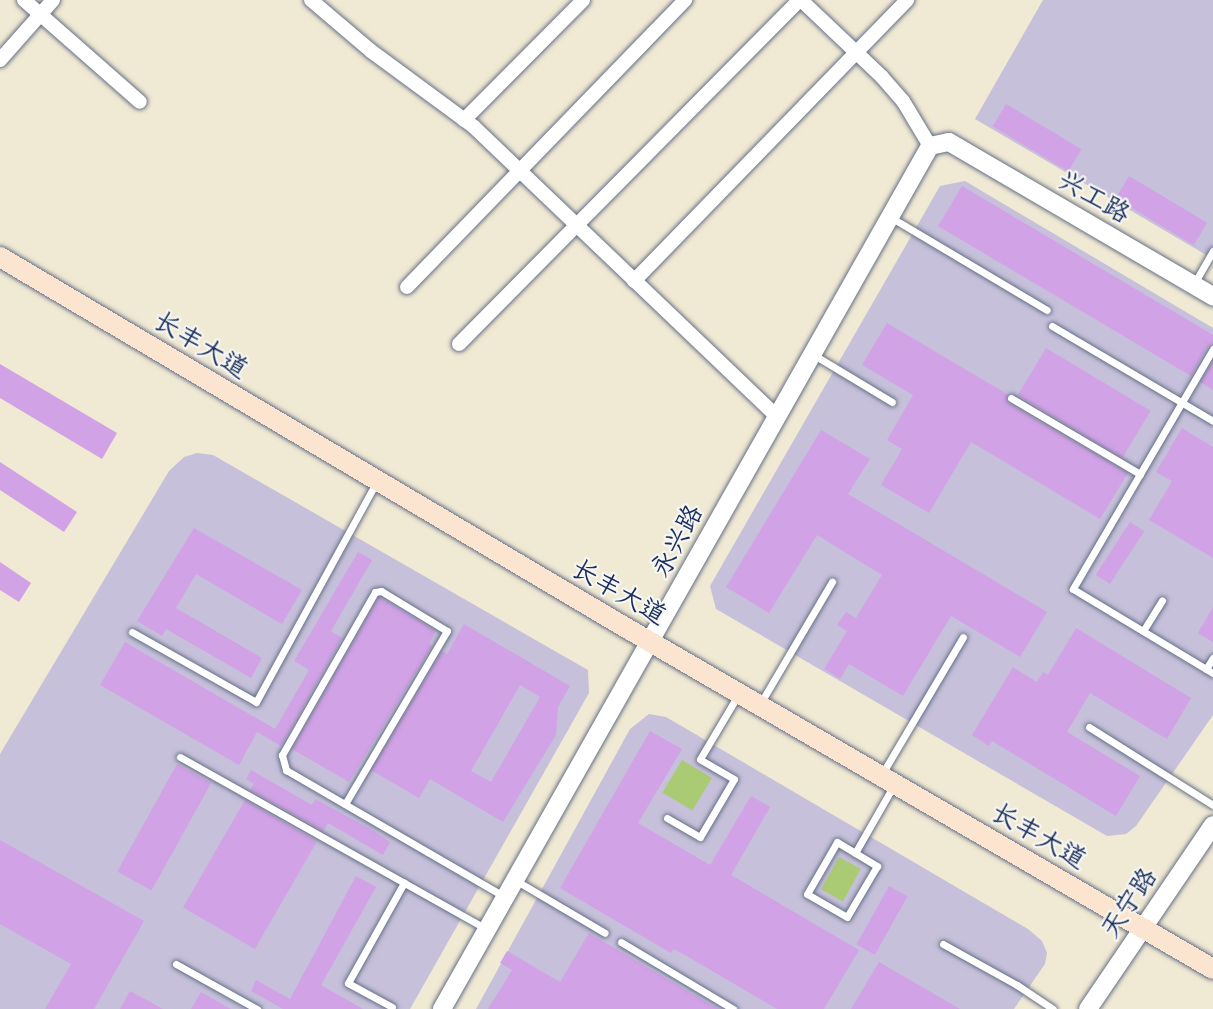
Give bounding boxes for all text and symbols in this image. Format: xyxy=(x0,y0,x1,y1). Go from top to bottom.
street label: 兴工路 xyxy=(1052,164,1136,230)
street label: 长丰大道 xyxy=(148,305,254,385)
street label: 永兴路 xyxy=(644,499,710,583)
street label: 长丰大道 xyxy=(566,552,672,632)
street label: 长丰大道 xyxy=(986,796,1092,876)
street label: 天宁路 xyxy=(1094,862,1164,944)

